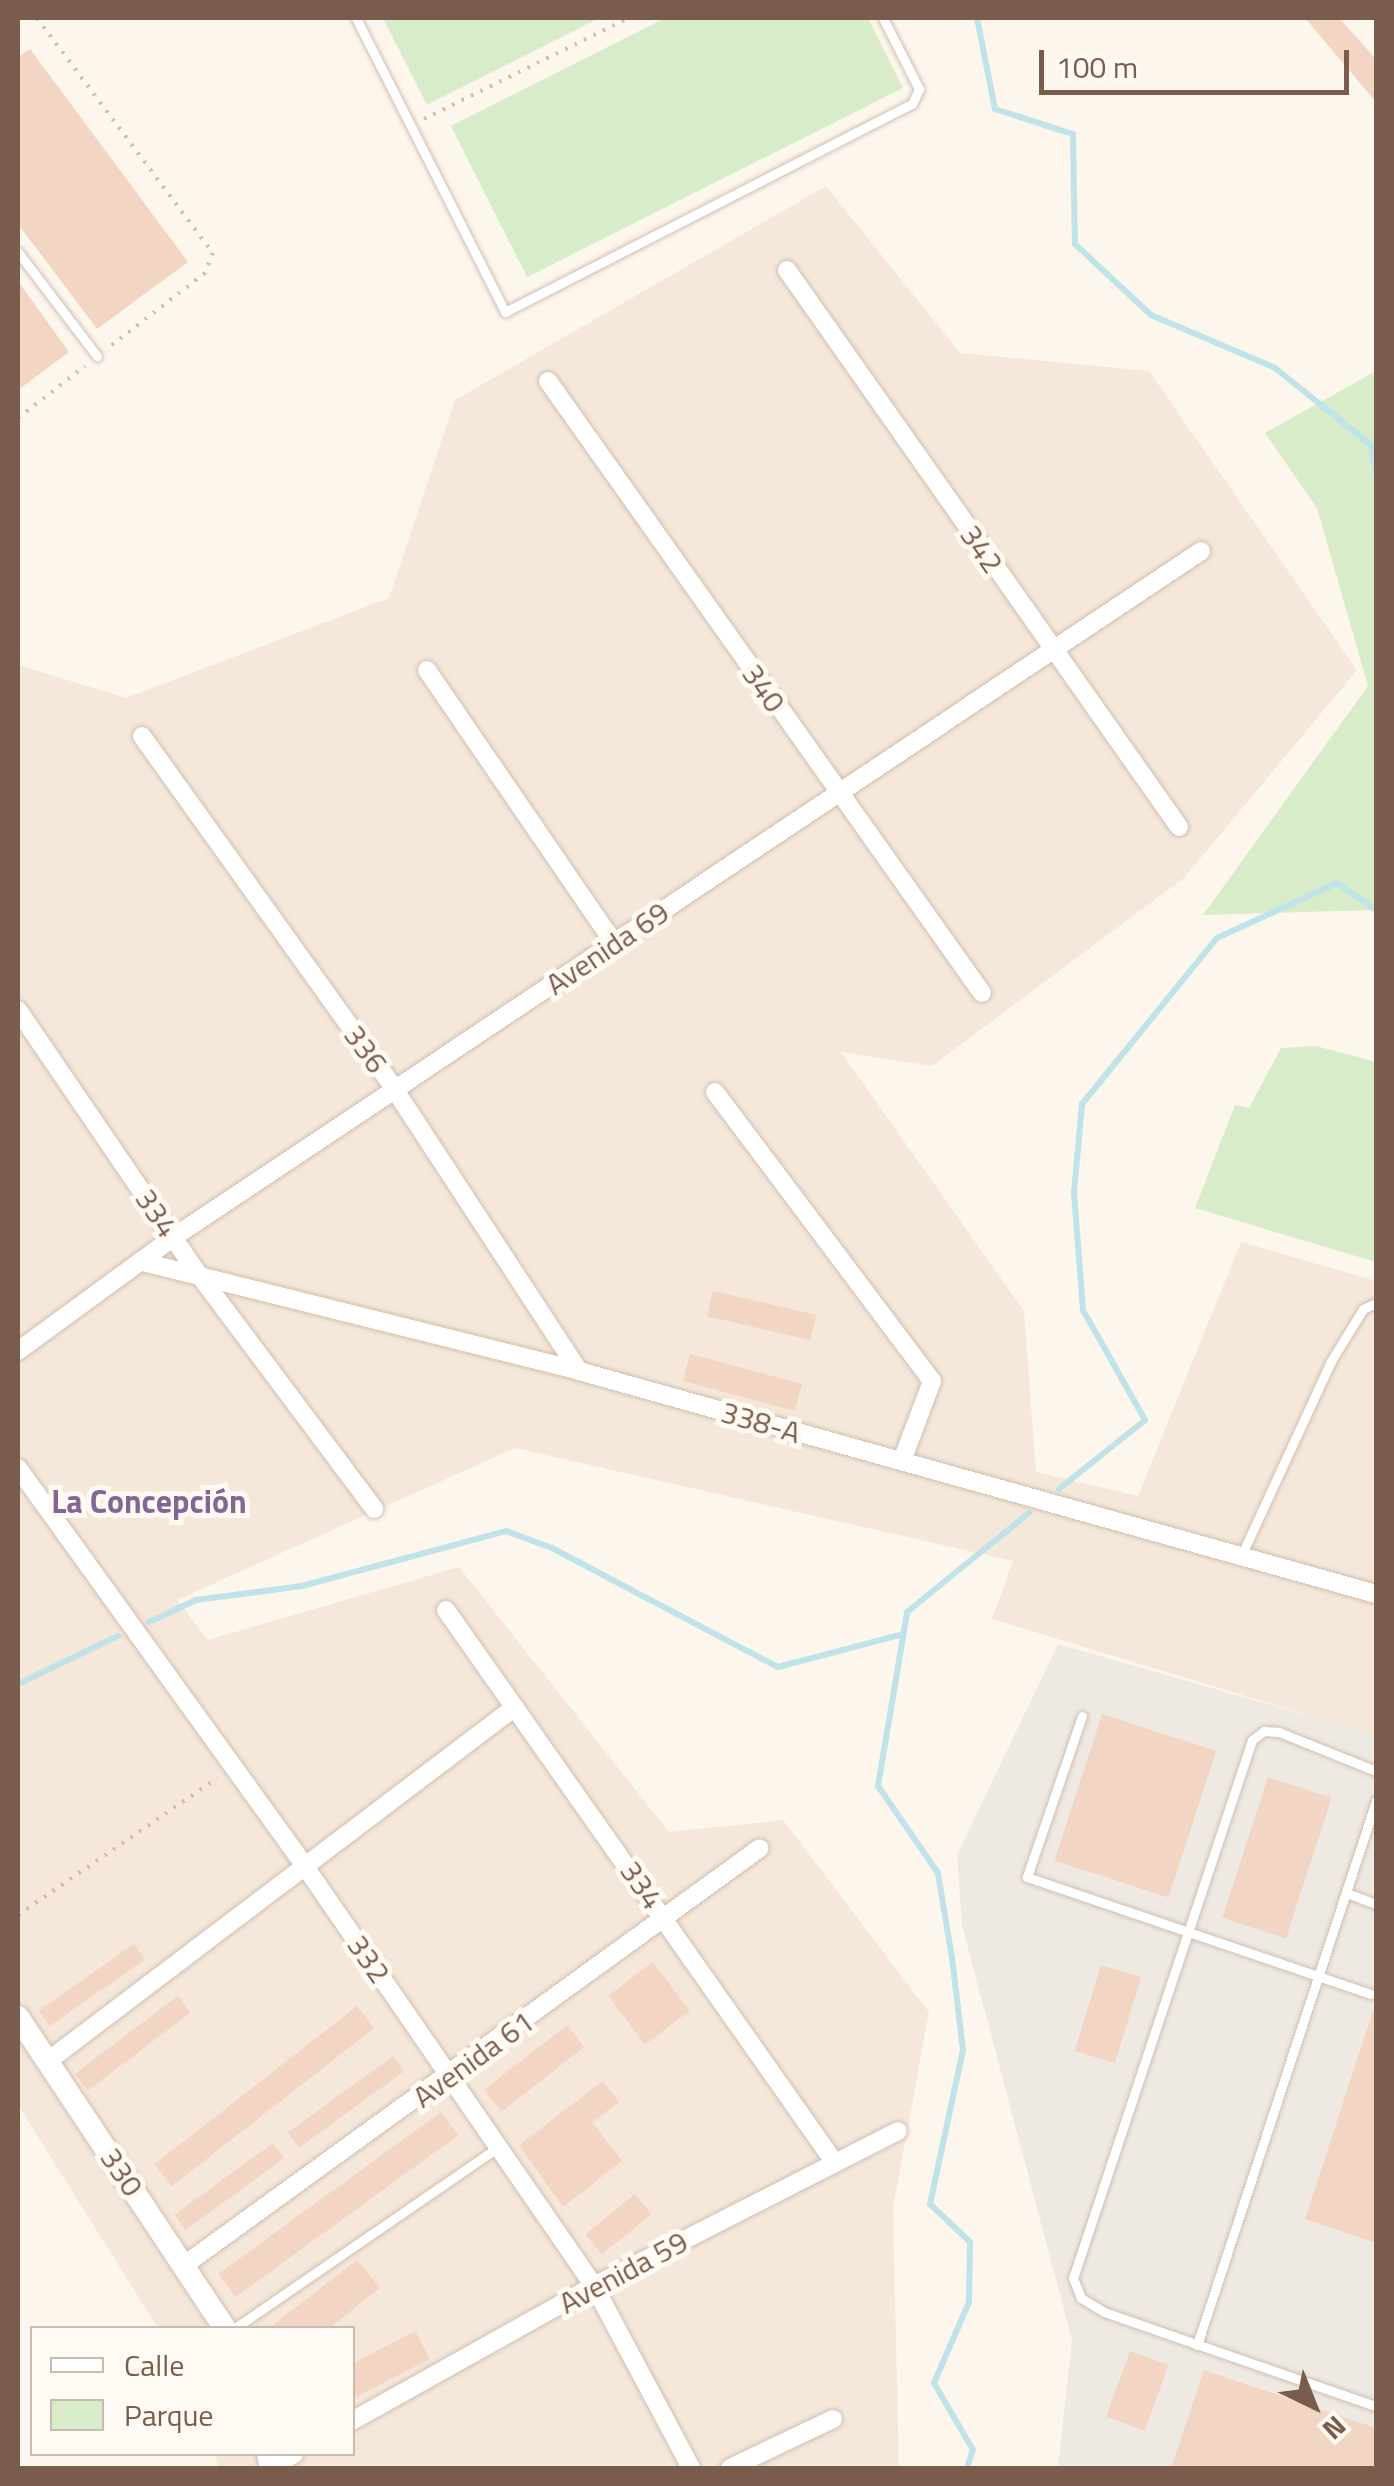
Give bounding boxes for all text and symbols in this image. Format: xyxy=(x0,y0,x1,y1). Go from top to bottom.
scale bar xyxy=(1044,30,1354,92)
text: 100 m xyxy=(1056,44,1138,90)
street label: 342 xyxy=(953,518,1011,580)
street label: 340 xyxy=(735,657,793,719)
street label: Avenida 69 xyxy=(539,894,675,1002)
street label: 336 xyxy=(337,1018,395,1080)
street label: 334 xyxy=(128,1182,186,1244)
street label: 338-A xyxy=(717,1394,805,1450)
district label: La Concepción xyxy=(51,1482,247,1520)
street label: 334 xyxy=(613,1854,671,1916)
street label: 332 xyxy=(340,1928,398,1990)
street label: Avenida 61 xyxy=(406,2003,540,2115)
street label: 330 xyxy=(93,2141,151,2203)
street label: Avenida 59 xyxy=(553,2223,693,2321)
legend xyxy=(30,2326,355,2456)
text: Calle xyxy=(124,2342,184,2388)
north arrow xyxy=(1264,2356,1364,2456)
text: Parque xyxy=(124,2392,214,2438)
text: N xyxy=(1313,2406,1357,2451)

